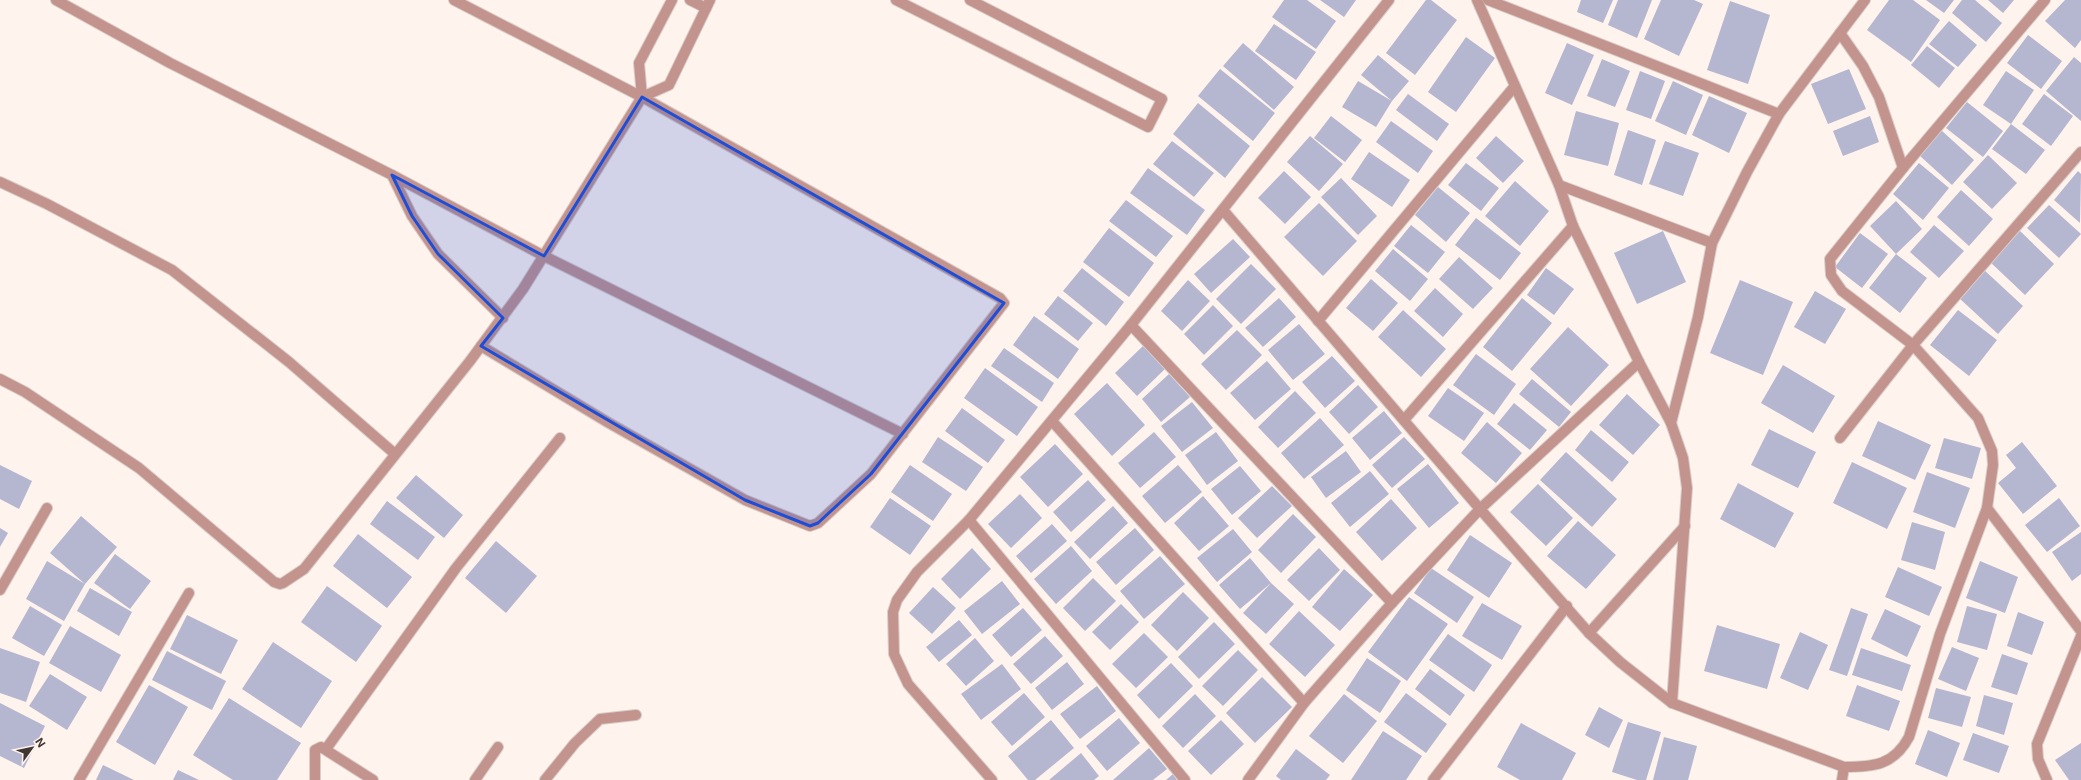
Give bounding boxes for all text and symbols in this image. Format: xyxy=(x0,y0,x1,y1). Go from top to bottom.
north arrow xyxy=(12,728,52,768)
text: N xyxy=(32,735,49,750)

